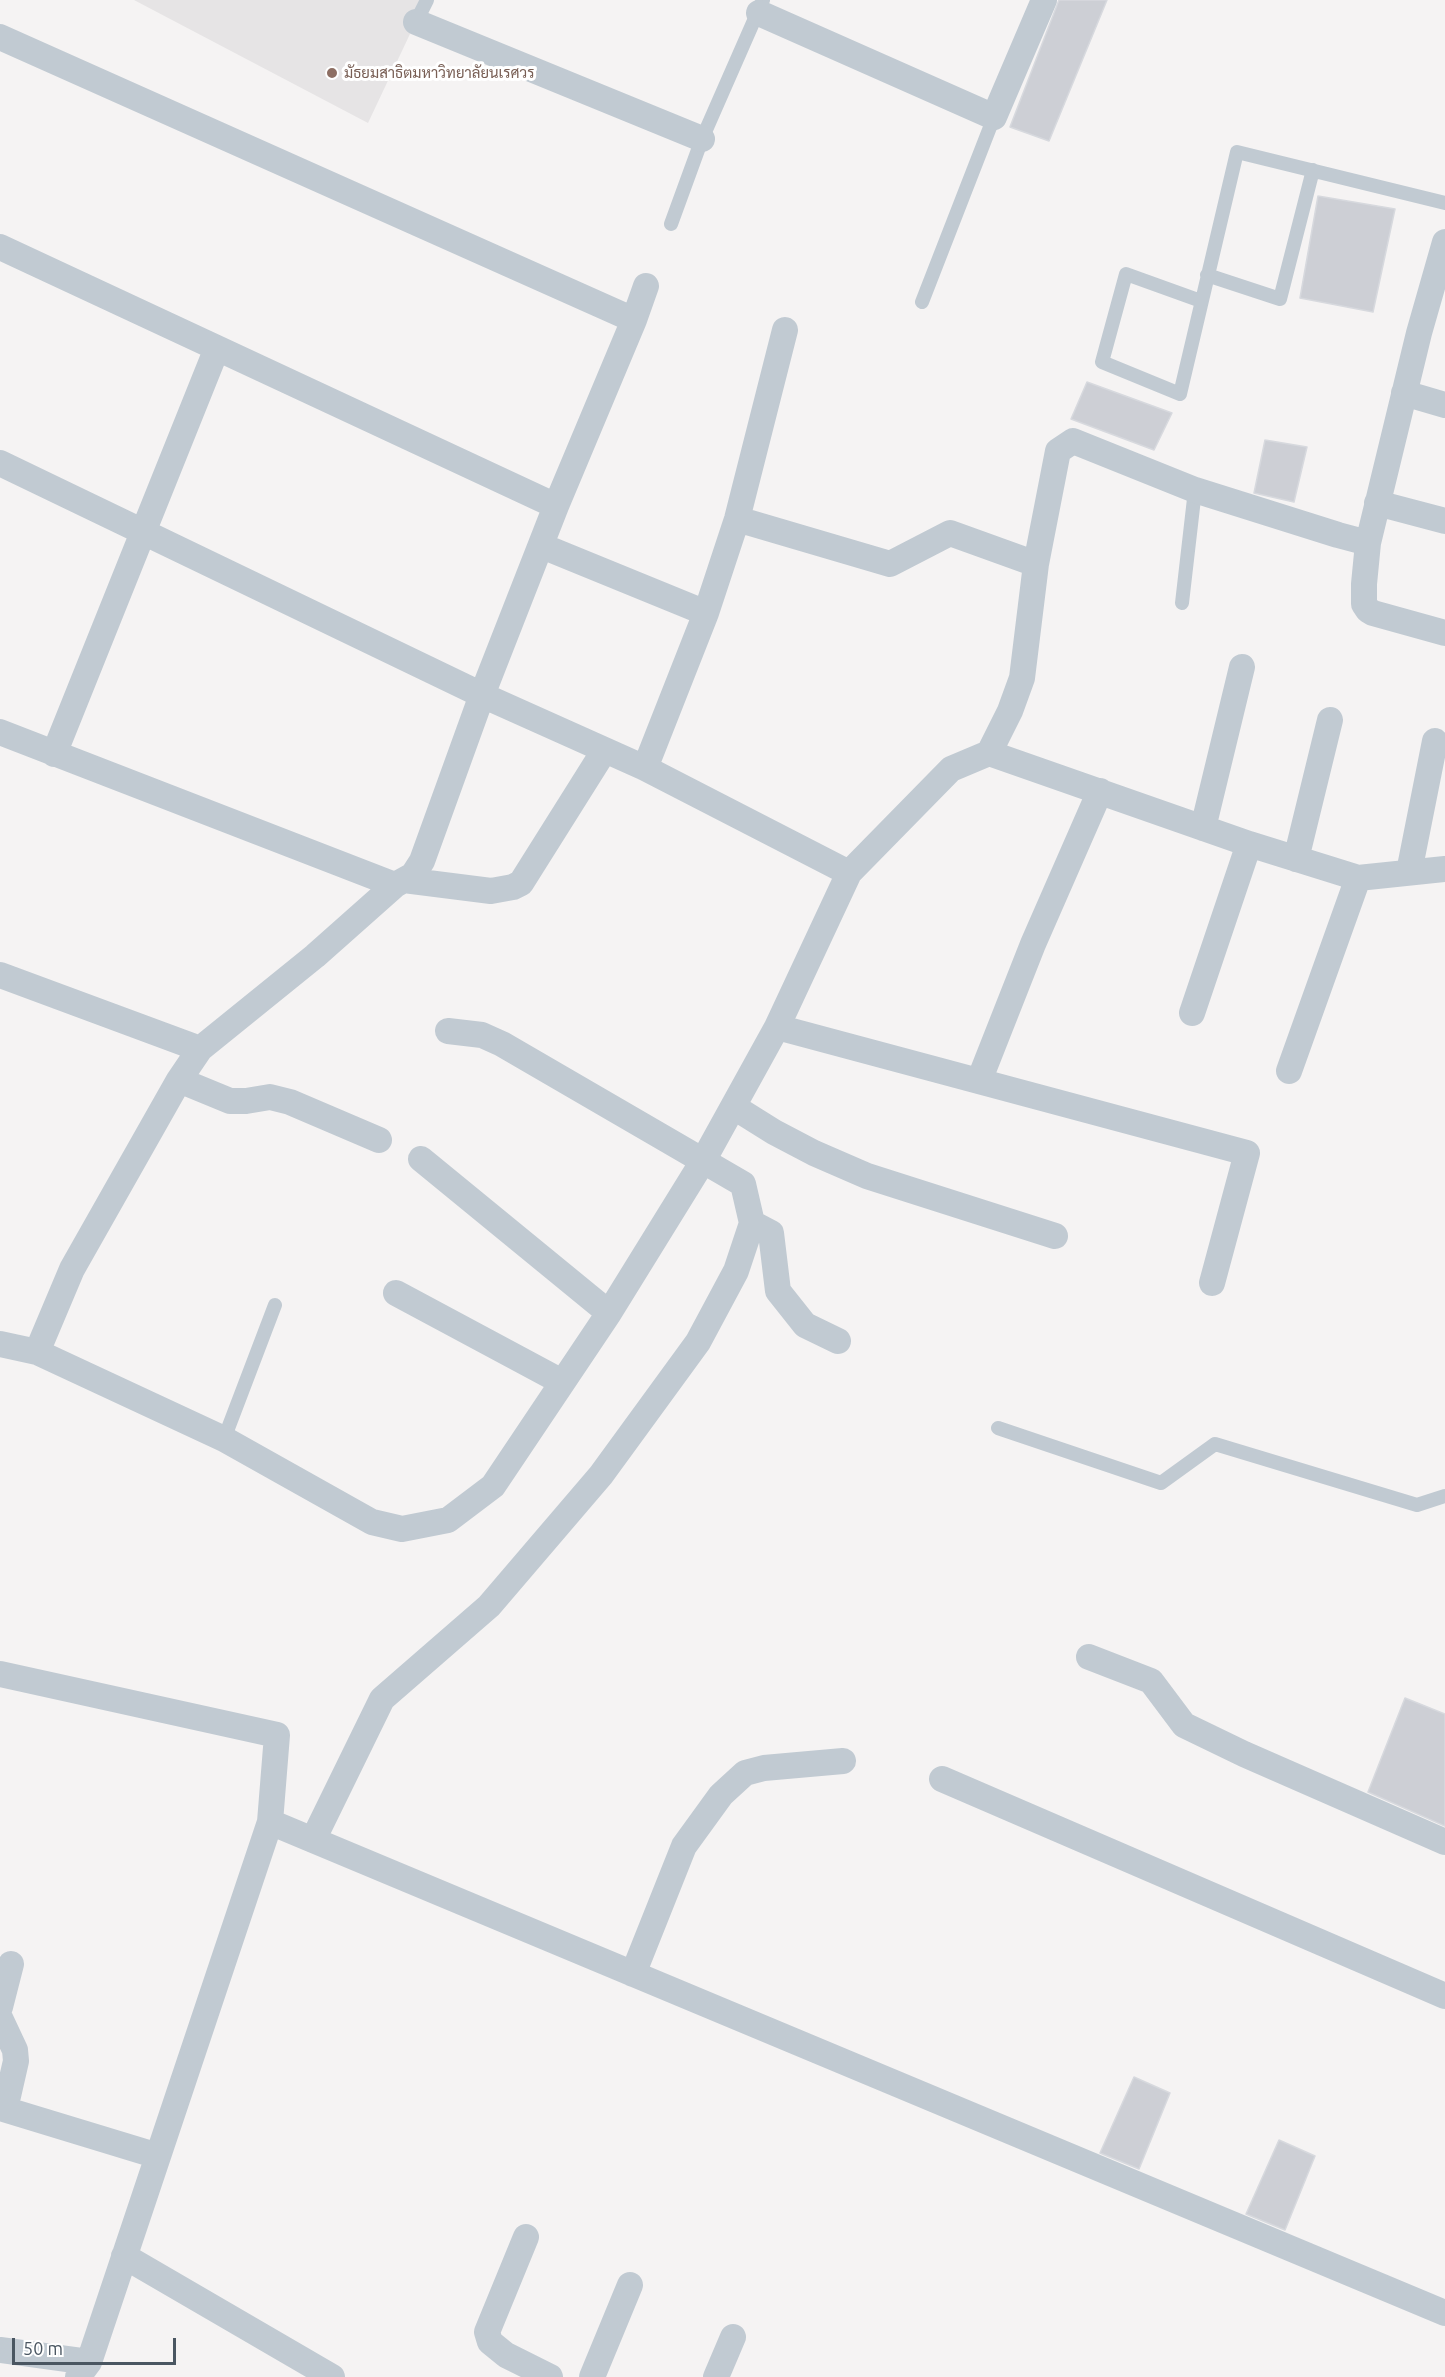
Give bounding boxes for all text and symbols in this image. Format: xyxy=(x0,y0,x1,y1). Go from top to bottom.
place label: มัธยมสาธิตมหาวิทยาลัยนเรศวร xyxy=(344,64,534,82)
marker: มัธยมสาธิตมหาวิทยาลัยนเรศวร xyxy=(325,66,339,80)
scale bar xyxy=(15,2326,178,2364)
text: 50 m xyxy=(23,2338,63,2358)

